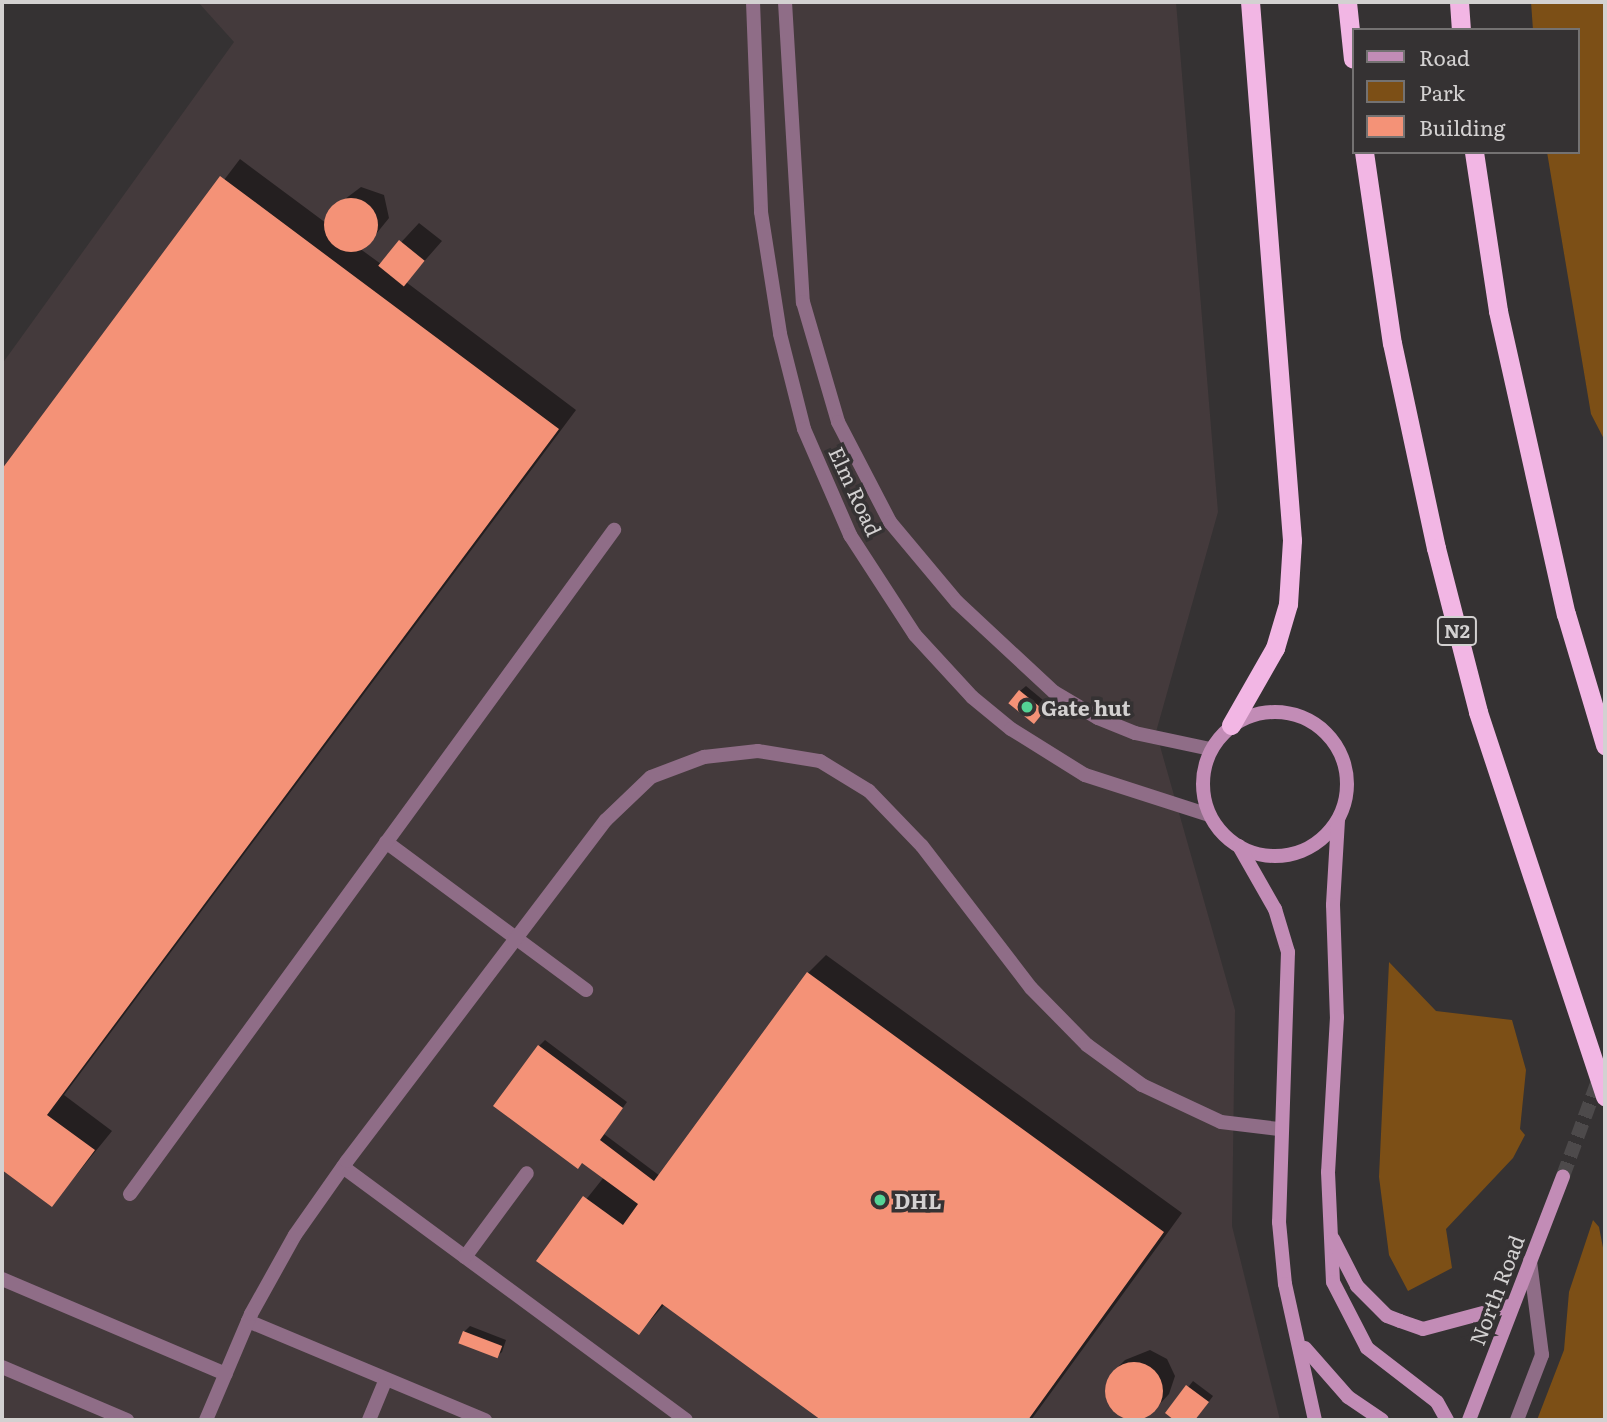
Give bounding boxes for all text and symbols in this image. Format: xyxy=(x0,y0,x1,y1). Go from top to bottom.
legend xyxy=(1352,28,1579,154)
text: Road xyxy=(1419,41,1470,72)
text: Park xyxy=(1419,76,1465,107)
text: Building xyxy=(1419,111,1505,142)
street label: Elm Road xyxy=(824,442,888,540)
road number: N2 xyxy=(1436,616,1478,646)
place label: Gate hut xyxy=(1041,694,1131,720)
marker: Gate hut xyxy=(1019,699,1035,715)
place label: DHL xyxy=(894,1187,942,1213)
marker: DHL xyxy=(872,1192,888,1208)
street label: North Road xyxy=(1463,1231,1529,1349)

